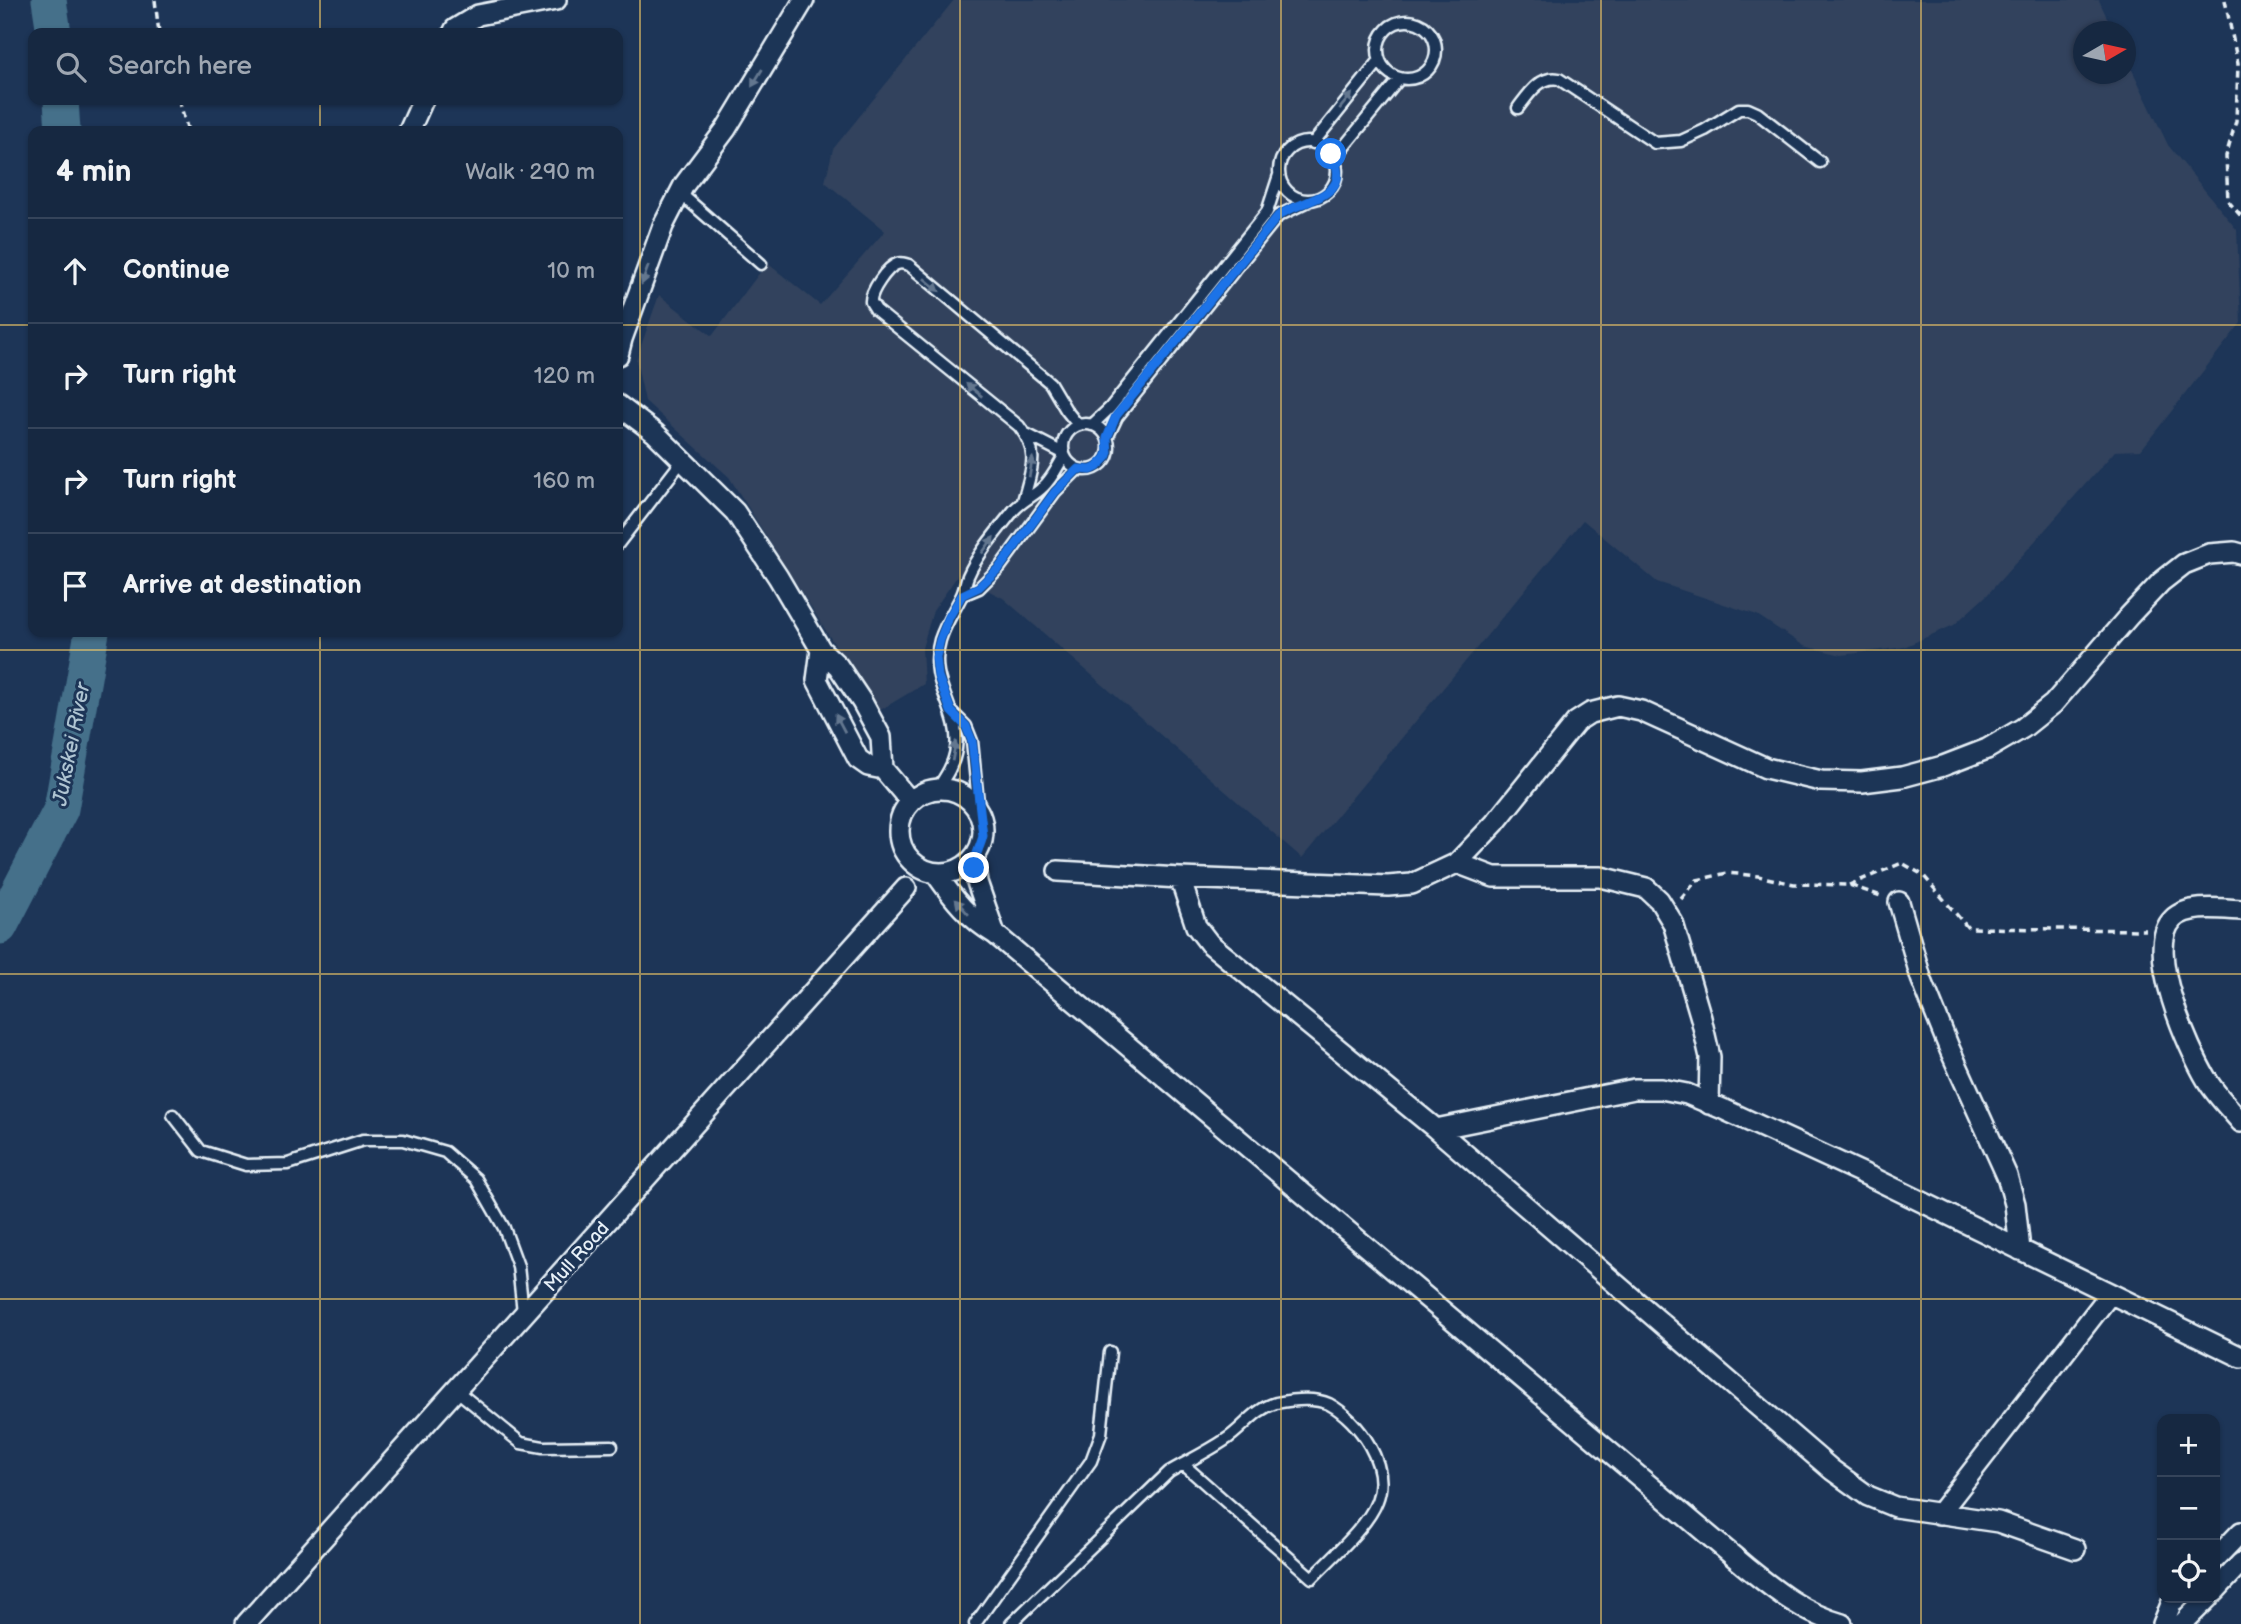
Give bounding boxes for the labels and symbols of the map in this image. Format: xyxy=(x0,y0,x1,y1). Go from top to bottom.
north arrow xyxy=(2073,21,2136,84)
one-way arrow xyxy=(750,69,763,88)
one-way arrow xyxy=(1339,93,1354,111)
route start xyxy=(1315,138,1346,169)
one-way arrow xyxy=(639,265,650,286)
one-way arrow xyxy=(923,277,941,292)
one-way arrow xyxy=(966,382,984,397)
one-way arrow xyxy=(1026,456,1037,478)
one-way arrow xyxy=(981,536,995,554)
water label: Jukskei River xyxy=(47,679,96,809)
one-way arrow xyxy=(834,713,845,733)
one-way arrow xyxy=(949,740,960,762)
route end xyxy=(958,852,989,883)
one-way arrow xyxy=(955,899,970,916)
street label: Mull Road xyxy=(540,1217,615,1297)

